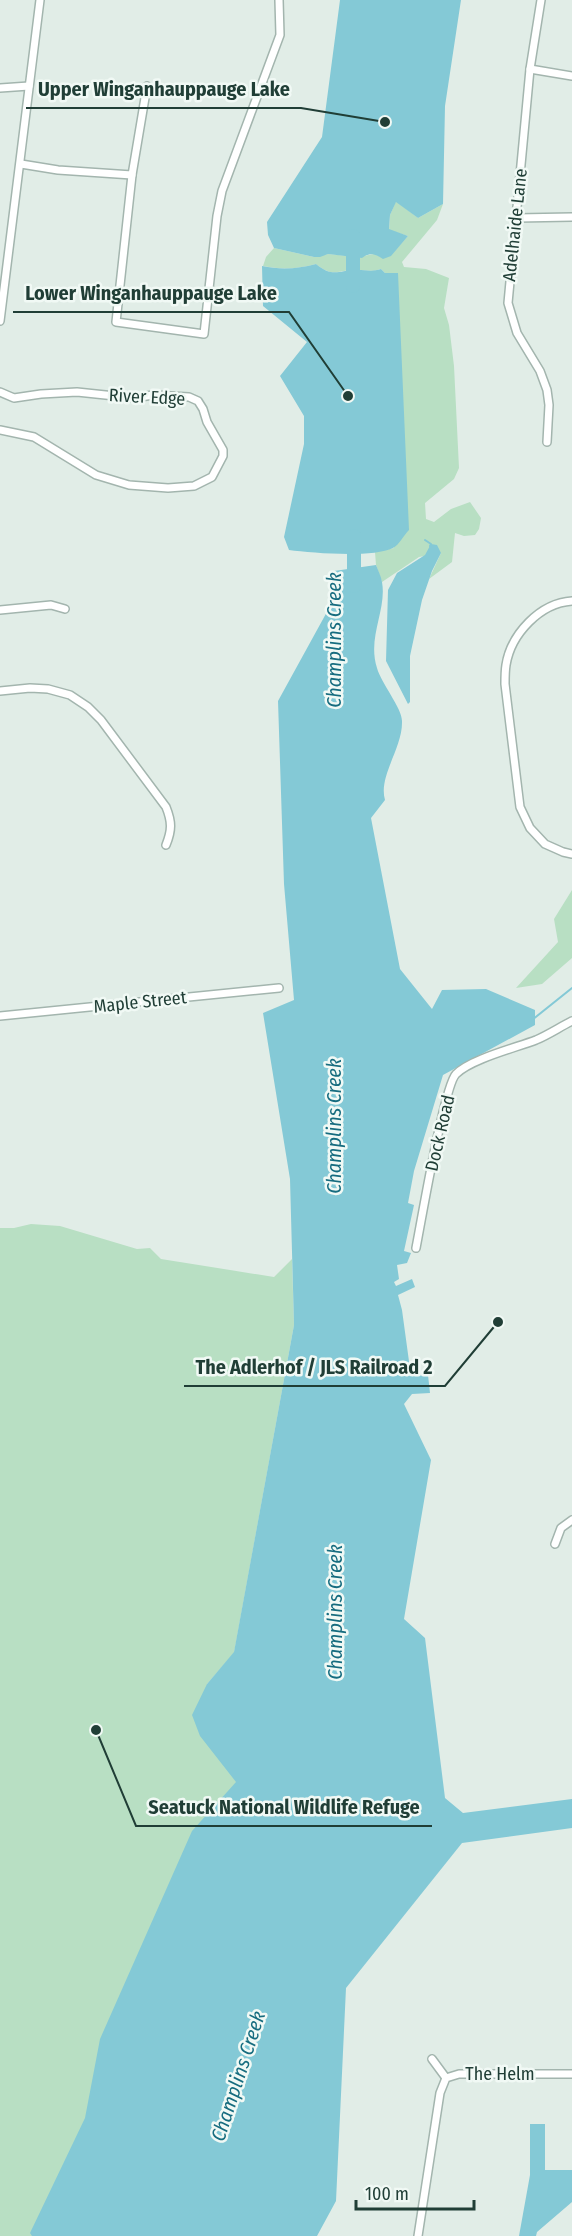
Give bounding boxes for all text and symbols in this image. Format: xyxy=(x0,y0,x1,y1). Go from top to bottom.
callout: Upper Winganhauppauge Lake xyxy=(26,70,301,108)
text: Upper Winganhauppauge Lake xyxy=(38,77,290,101)
street label: Adelhaide Lane xyxy=(498,167,532,283)
callout: Lower Winganhauppauge Lake xyxy=(13,274,289,312)
text: Lower Winganhauppauge Lake xyxy=(25,281,277,305)
street label: River Edge xyxy=(108,384,186,410)
water label: Champlins Creek xyxy=(322,572,346,708)
street label: Maple Street xyxy=(92,986,188,1018)
water label: Champlins Creek xyxy=(322,1058,346,1194)
street label: Dock Road xyxy=(421,1093,459,1173)
callout: The Adlerhof / JLS Railroad 2 xyxy=(184,1348,445,1386)
text: The Adlerhof / JLS Railroad 2 xyxy=(195,1355,433,1379)
water label: Champlins Creek xyxy=(323,1544,347,1680)
callout: Seatuck National Wildlife Refuge xyxy=(136,1788,432,1826)
text: Seatuck National Wildlife Refuge xyxy=(148,1795,420,1819)
water label: Champlins Creek xyxy=(206,2008,270,2144)
street label: The Helm xyxy=(465,2063,535,2085)
scale bar xyxy=(356,2173,474,2211)
text: 100 m xyxy=(365,2183,409,2205)

